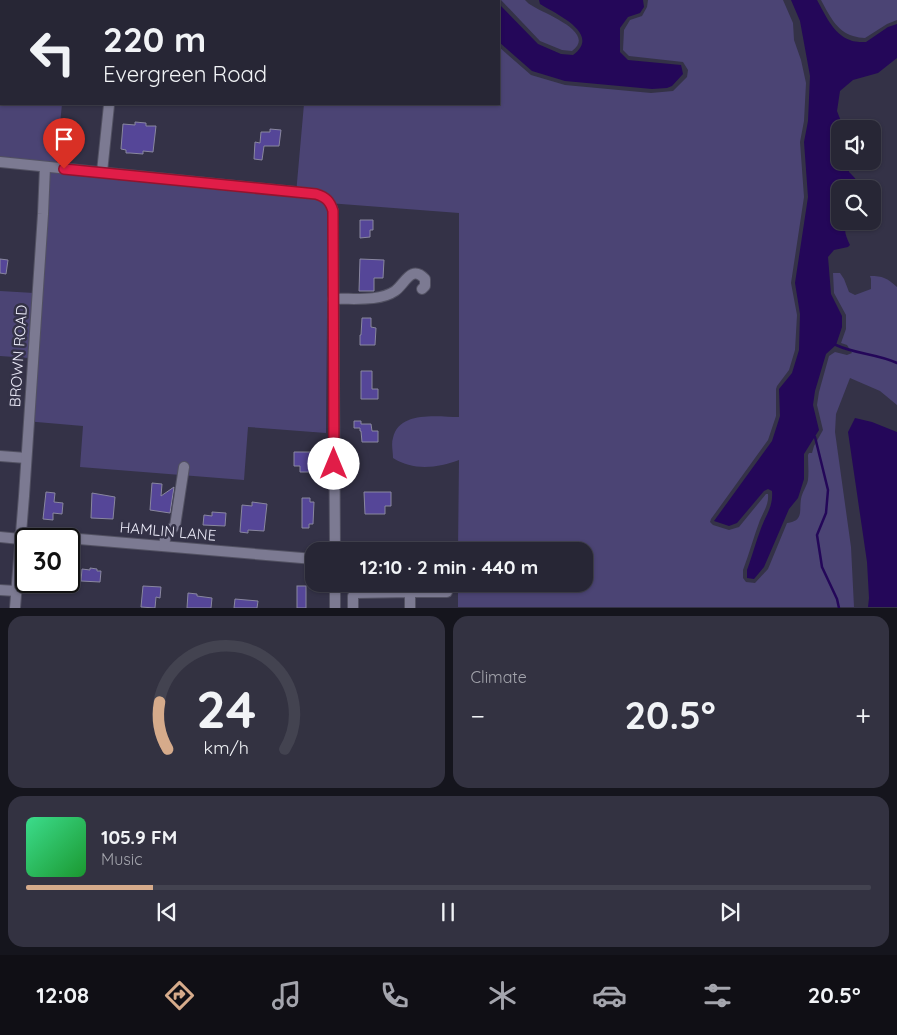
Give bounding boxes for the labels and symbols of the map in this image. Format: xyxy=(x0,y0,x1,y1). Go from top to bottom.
pin xyxy=(43,118,85,169)
street label: BROWN ROAD xyxy=(5,304,31,408)
position arrow xyxy=(307,437,359,489)
street label: HAMLIN LANE xyxy=(119,517,217,545)
speed limit sign: 30 xyxy=(15,528,80,593)

